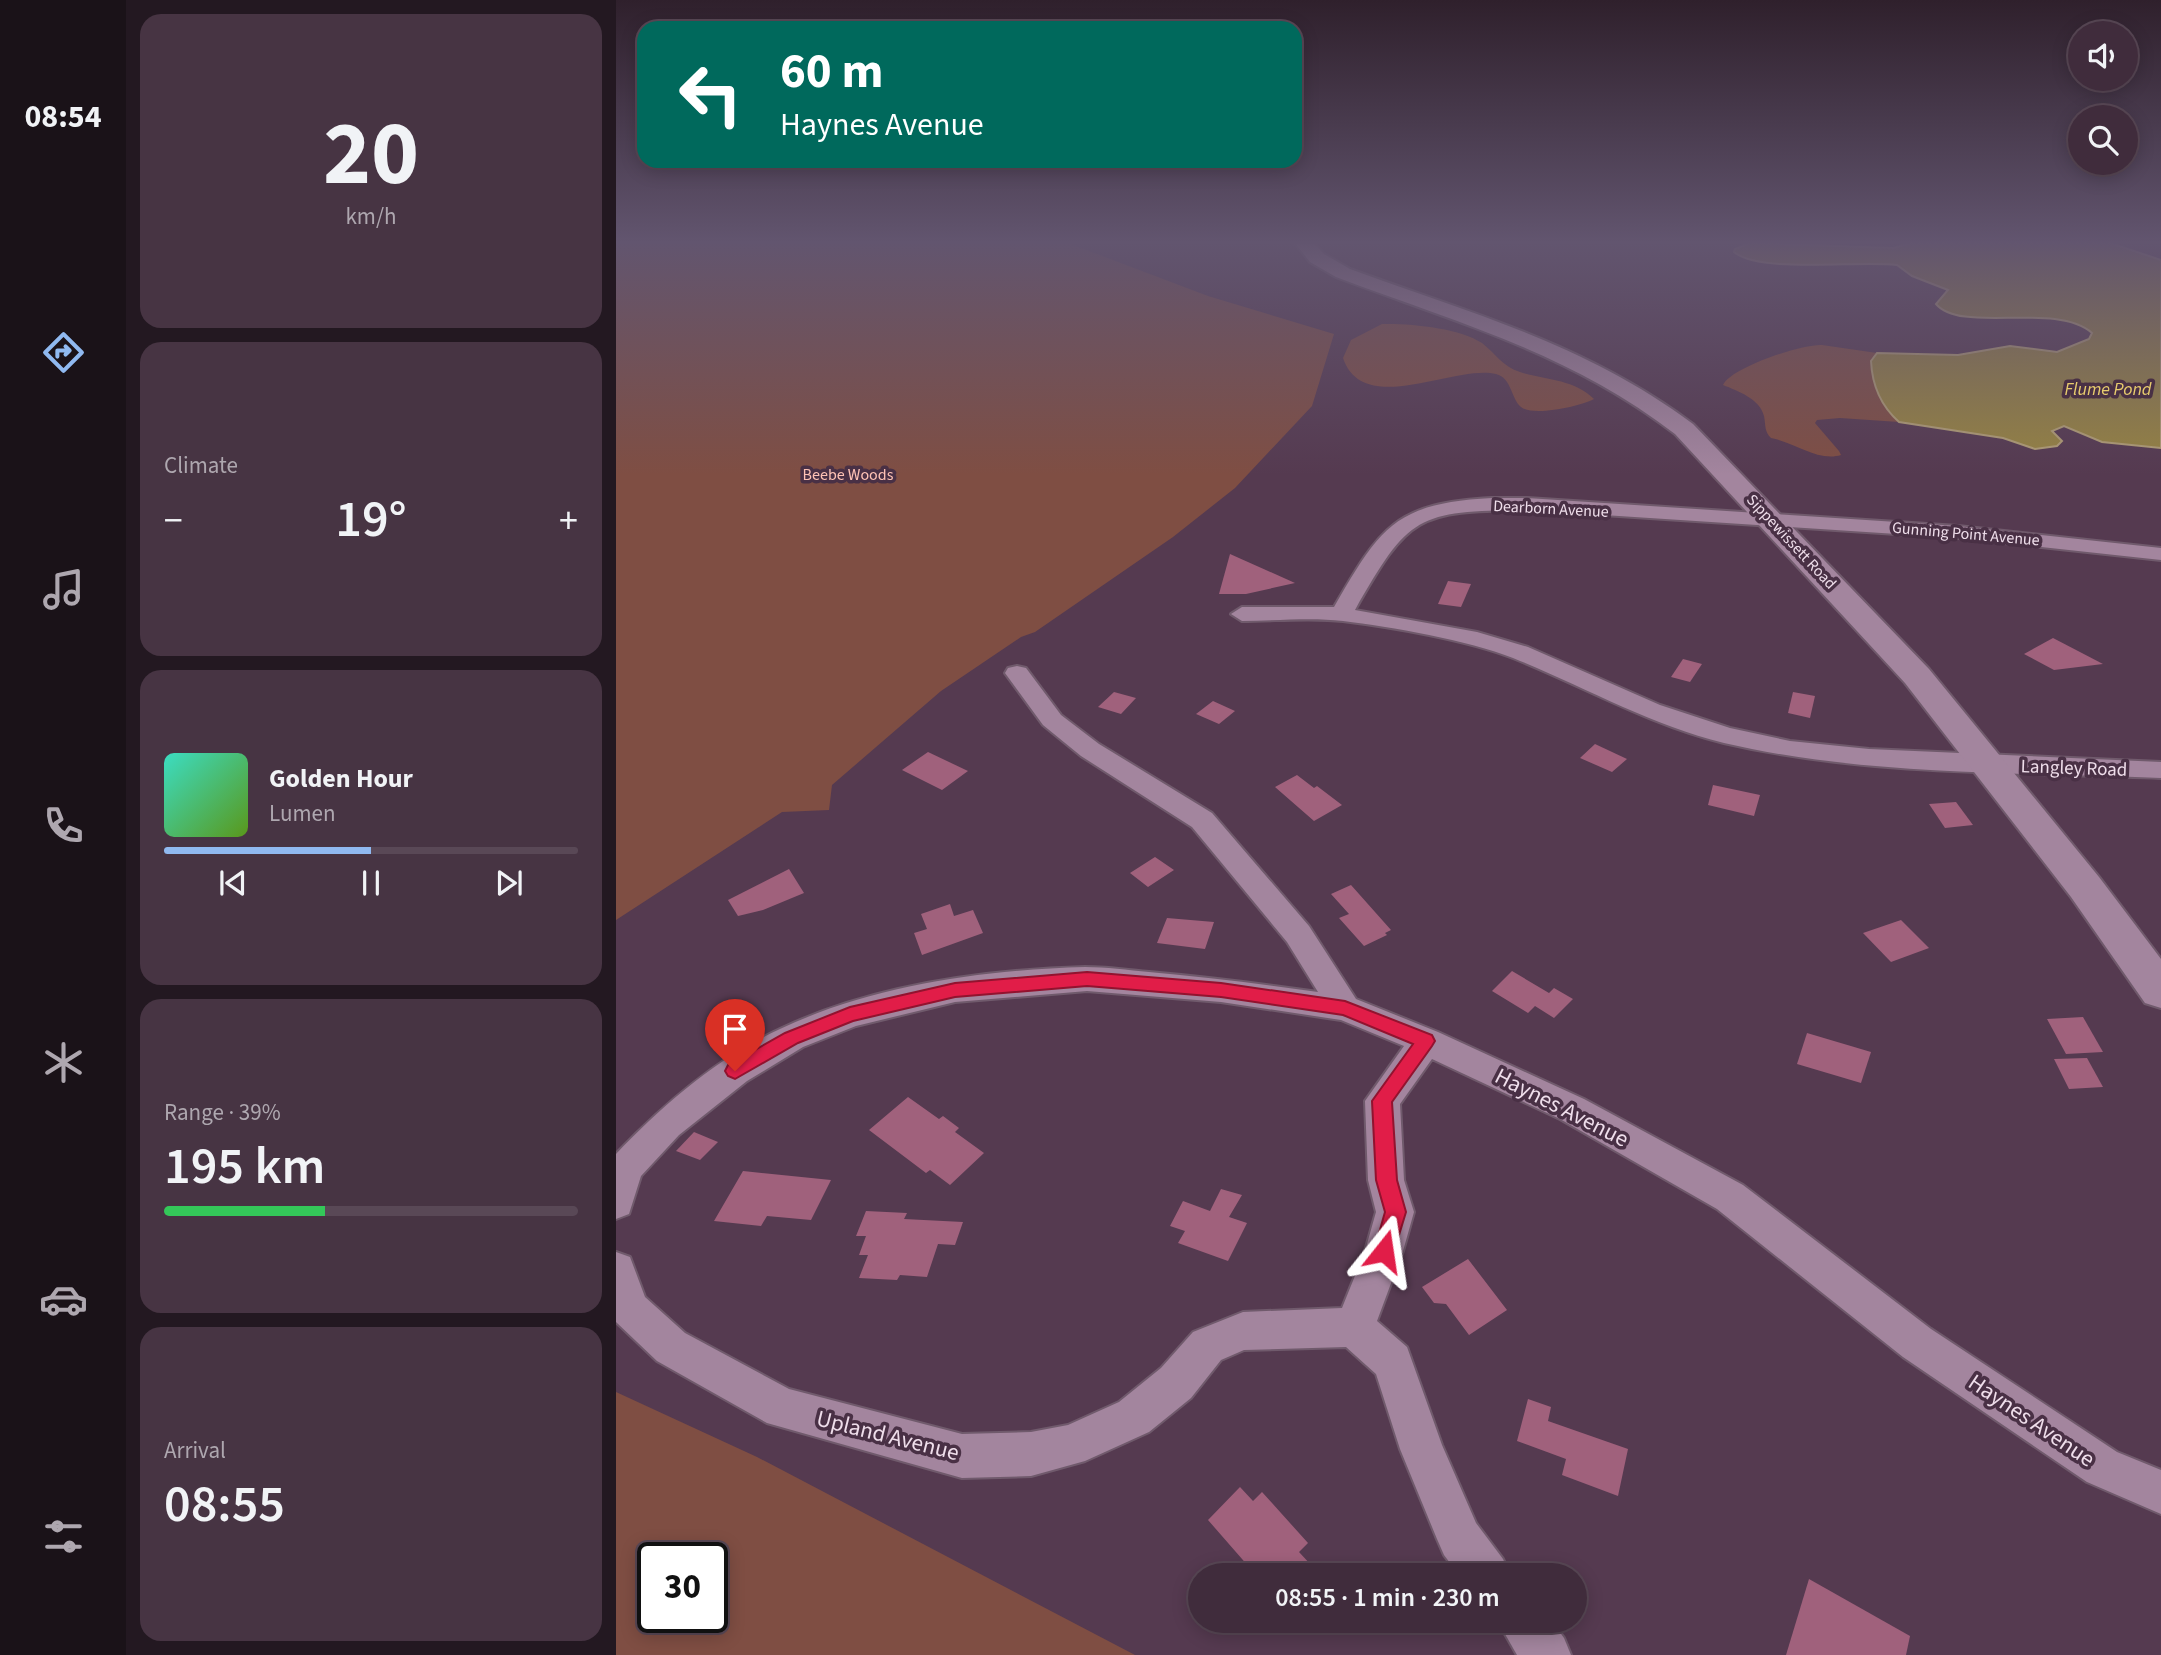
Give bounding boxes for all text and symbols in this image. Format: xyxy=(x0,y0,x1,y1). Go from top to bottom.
map controls xyxy=(2068,21,2138,175)
button: sound xyxy=(2068,21,2138,91)
text: 60 m xyxy=(780,37,884,107)
icon: left xyxy=(665,49,756,140)
text: 20 xyxy=(323,90,419,219)
text: 08:54 xyxy=(24,94,102,140)
text: Haynes Avenue xyxy=(780,102,984,148)
button: search xyxy=(2068,105,2138,175)
text: km/h xyxy=(345,200,397,233)
icon: directions xyxy=(39,328,88,377)
water label: Flume Pond xyxy=(2065,377,2152,402)
text: Climate xyxy=(164,449,238,482)
park label: Beebe Woods xyxy=(803,464,894,486)
text: 19° xyxy=(335,483,407,557)
street label: Sippewissett Road xyxy=(1741,489,1841,594)
text: − xyxy=(164,494,183,548)
text: + xyxy=(559,494,578,548)
street label: Dearborn Avenue xyxy=(1493,495,1609,523)
street label: Gunning Point Avenue xyxy=(1891,517,2041,551)
icon: music xyxy=(39,565,88,614)
street label: Langley Road xyxy=(2020,753,2128,784)
text: Golden Hour xyxy=(269,760,413,797)
text: Lumen xyxy=(269,797,336,830)
icon: phone xyxy=(39,801,88,850)
icon: previous xyxy=(214,864,252,902)
icon: pause xyxy=(352,864,390,902)
icon: next xyxy=(490,864,528,902)
pin xyxy=(705,999,765,1071)
icon: arrive xyxy=(716,1010,754,1048)
icon: climate xyxy=(39,1038,88,1087)
street label: Haynes Avenue xyxy=(1489,1059,1635,1155)
text: Range · 39% xyxy=(164,1096,281,1129)
text: 195 km xyxy=(164,1130,325,1204)
position arrow xyxy=(1347,1214,1421,1288)
icon: car xyxy=(39,1275,88,1324)
street label: Haynes Avenue xyxy=(1962,1366,2102,1475)
street label: Upland Avenue xyxy=(813,1402,963,1469)
text: Arrival xyxy=(164,1434,226,1467)
text: 08:55 xyxy=(164,1468,285,1542)
icon: filters xyxy=(39,1512,88,1561)
speed limit sign: 30 xyxy=(637,1542,728,1633)
text: 08:55 · 1 min · 230 m xyxy=(1275,1579,1500,1616)

